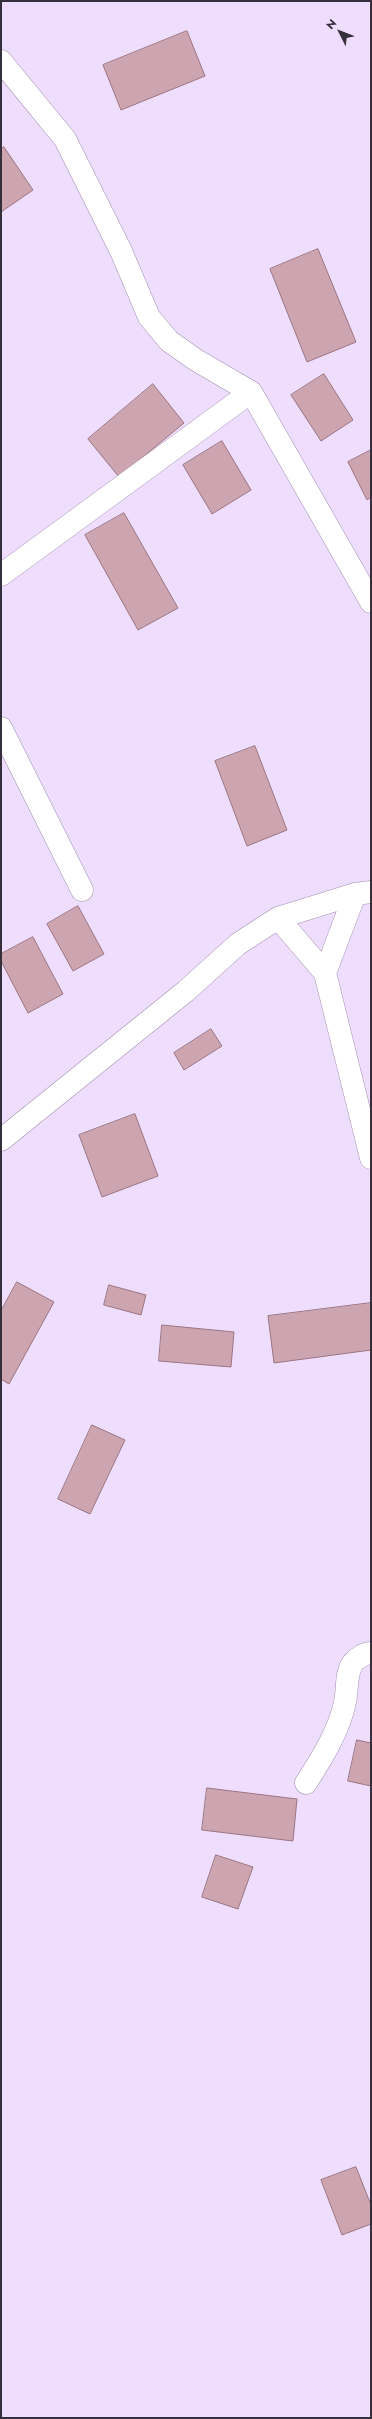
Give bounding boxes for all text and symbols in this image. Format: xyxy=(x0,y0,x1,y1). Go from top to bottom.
north arrow xyxy=(320,12,360,52)
text: N xyxy=(322,15,340,33)

